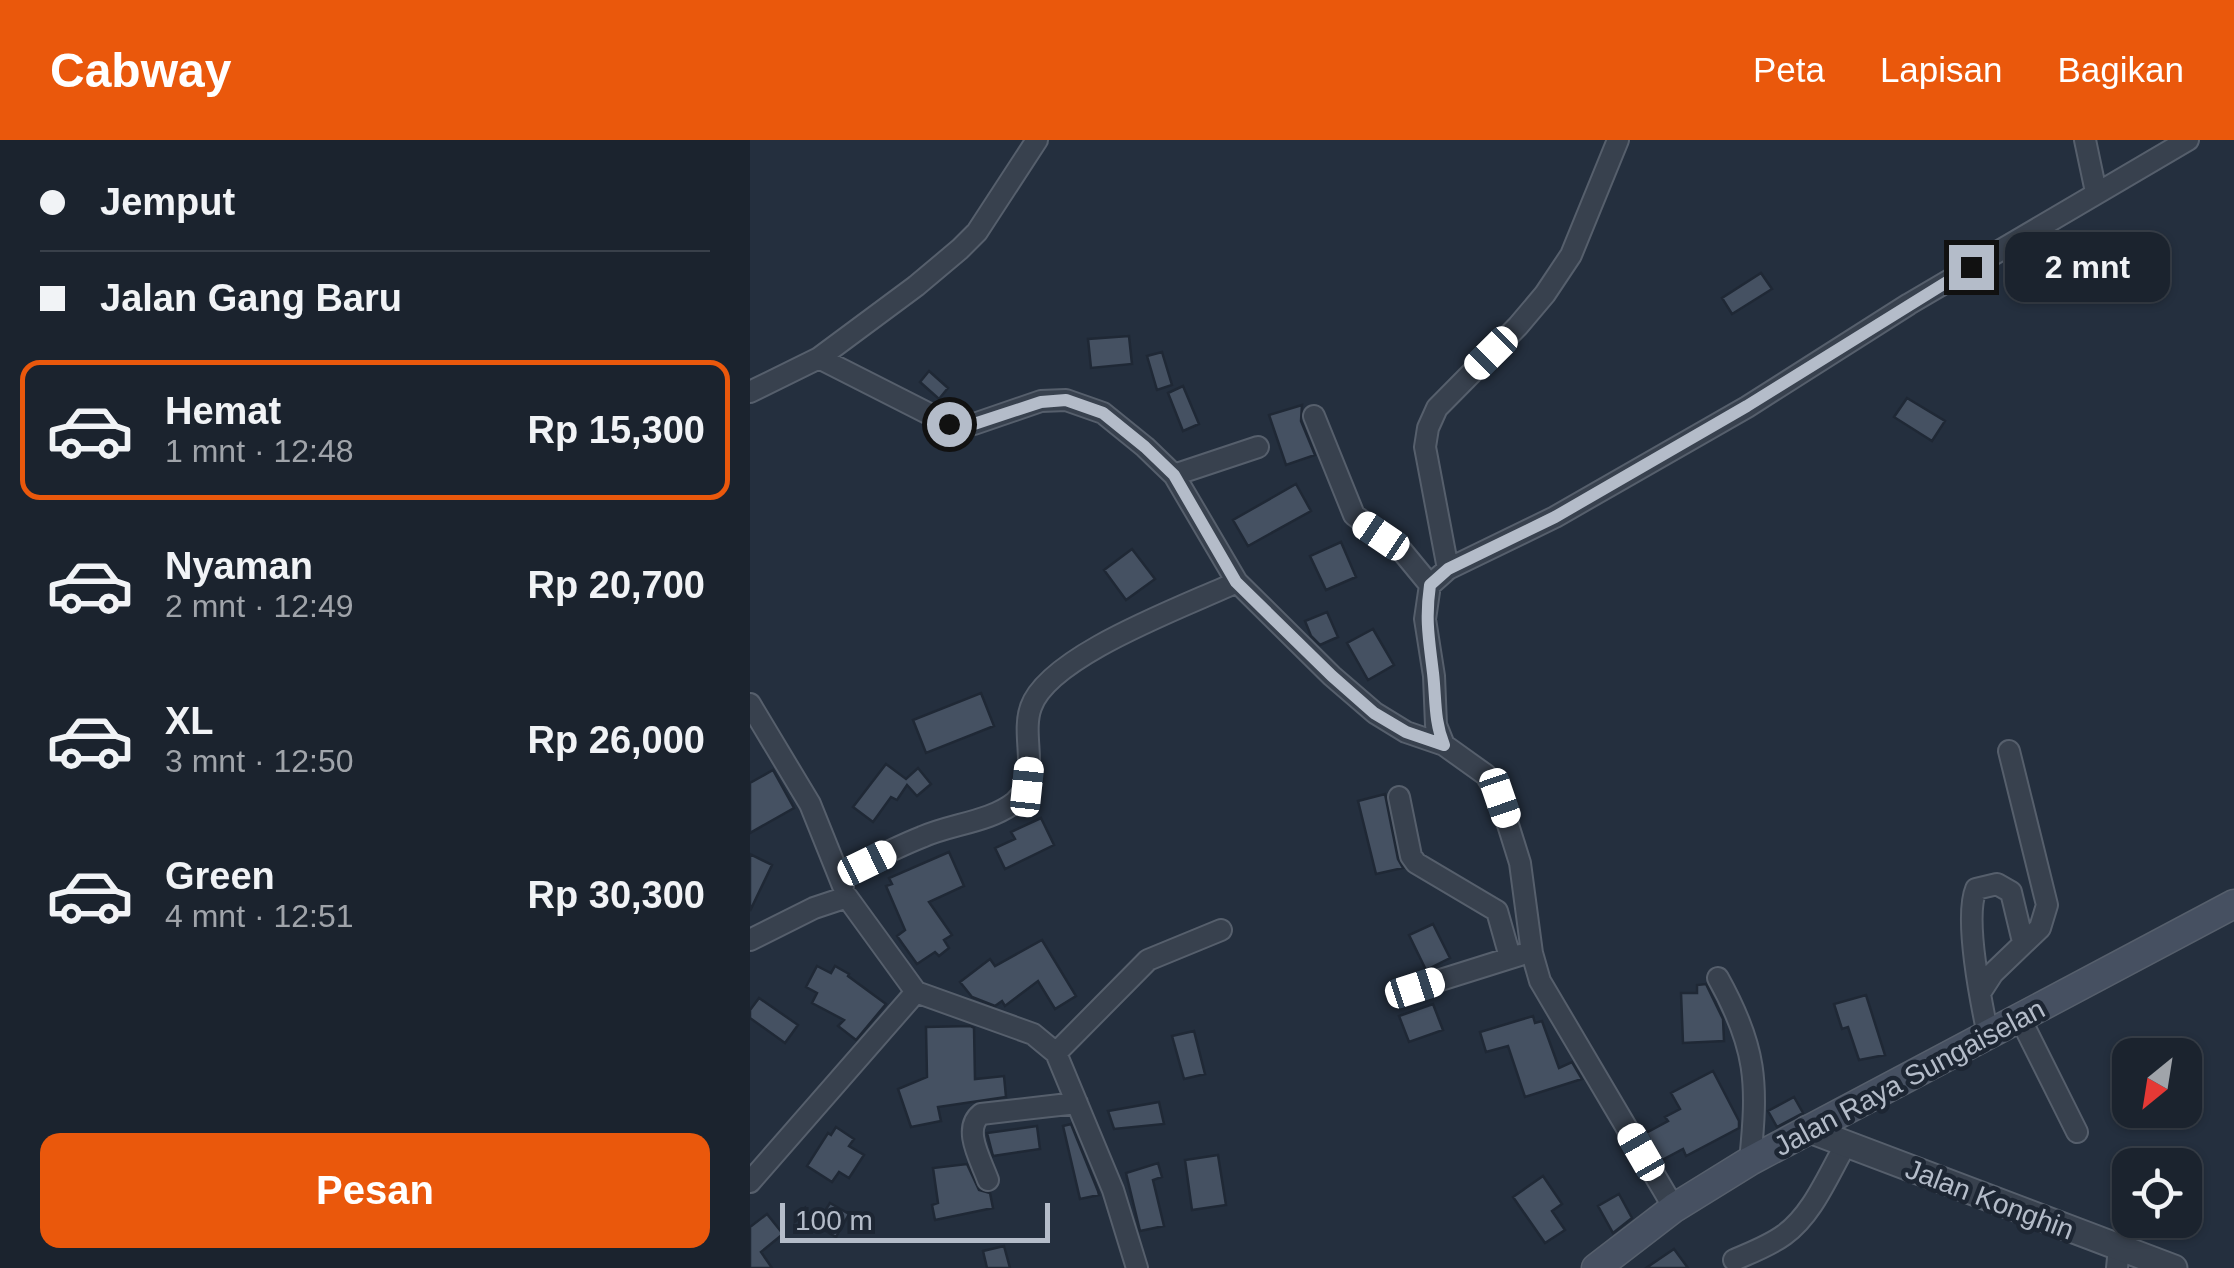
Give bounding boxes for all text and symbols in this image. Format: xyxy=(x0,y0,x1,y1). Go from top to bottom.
text: Cabway xyxy=(50,44,231,97)
text: Peta xyxy=(1753,50,1825,89)
text: Lapisan xyxy=(1880,50,2003,89)
text: Bagikan xyxy=(2058,50,2184,89)
text: Jemput xyxy=(100,181,235,223)
callout: 2 mnt xyxy=(2006,232,2171,302)
route end xyxy=(1949,245,1994,290)
text: 2 mnt xyxy=(2045,249,2130,285)
text: Jalan Gang Baru xyxy=(100,277,402,319)
car xyxy=(1459,321,1523,385)
icon: car xyxy=(45,385,135,475)
text: Hemat xyxy=(165,390,281,432)
route start xyxy=(927,402,972,447)
text: Rp 15,300 xyxy=(528,409,705,451)
text: 1 mnt · 12:48 xyxy=(165,433,354,469)
car xyxy=(1348,507,1414,565)
icon: car xyxy=(45,540,135,630)
text: Nyaman xyxy=(165,545,313,587)
text: Rp 20,700 xyxy=(528,564,705,606)
text: 2 mnt · 12:49 xyxy=(165,588,354,624)
icon: car xyxy=(45,695,135,785)
text: XL xyxy=(165,700,214,742)
text: Rp 26,000 xyxy=(528,719,705,761)
text: 3 mnt · 12:50 xyxy=(165,743,354,779)
car xyxy=(1009,756,1045,818)
car xyxy=(1476,765,1524,831)
car xyxy=(833,836,901,890)
icon: car xyxy=(45,850,135,940)
text: Green xyxy=(165,855,275,897)
text: Rp 30,300 xyxy=(528,874,705,916)
text: 4 mnt · 12:51 xyxy=(165,898,354,934)
car xyxy=(1382,964,1448,1012)
street label: Jalan Raya Sungaiselan xyxy=(1769,993,2050,1162)
north arrow xyxy=(2112,1038,2202,1128)
map controls xyxy=(2112,1038,2202,1238)
car xyxy=(1613,1119,1669,1185)
button: Pesan xyxy=(40,1133,710,1248)
button: locate xyxy=(2112,1148,2202,1238)
street label: Jalan Konghin xyxy=(1901,1153,2078,1246)
scale bar xyxy=(780,1198,1050,1242)
text: 100 m xyxy=(795,1205,873,1236)

